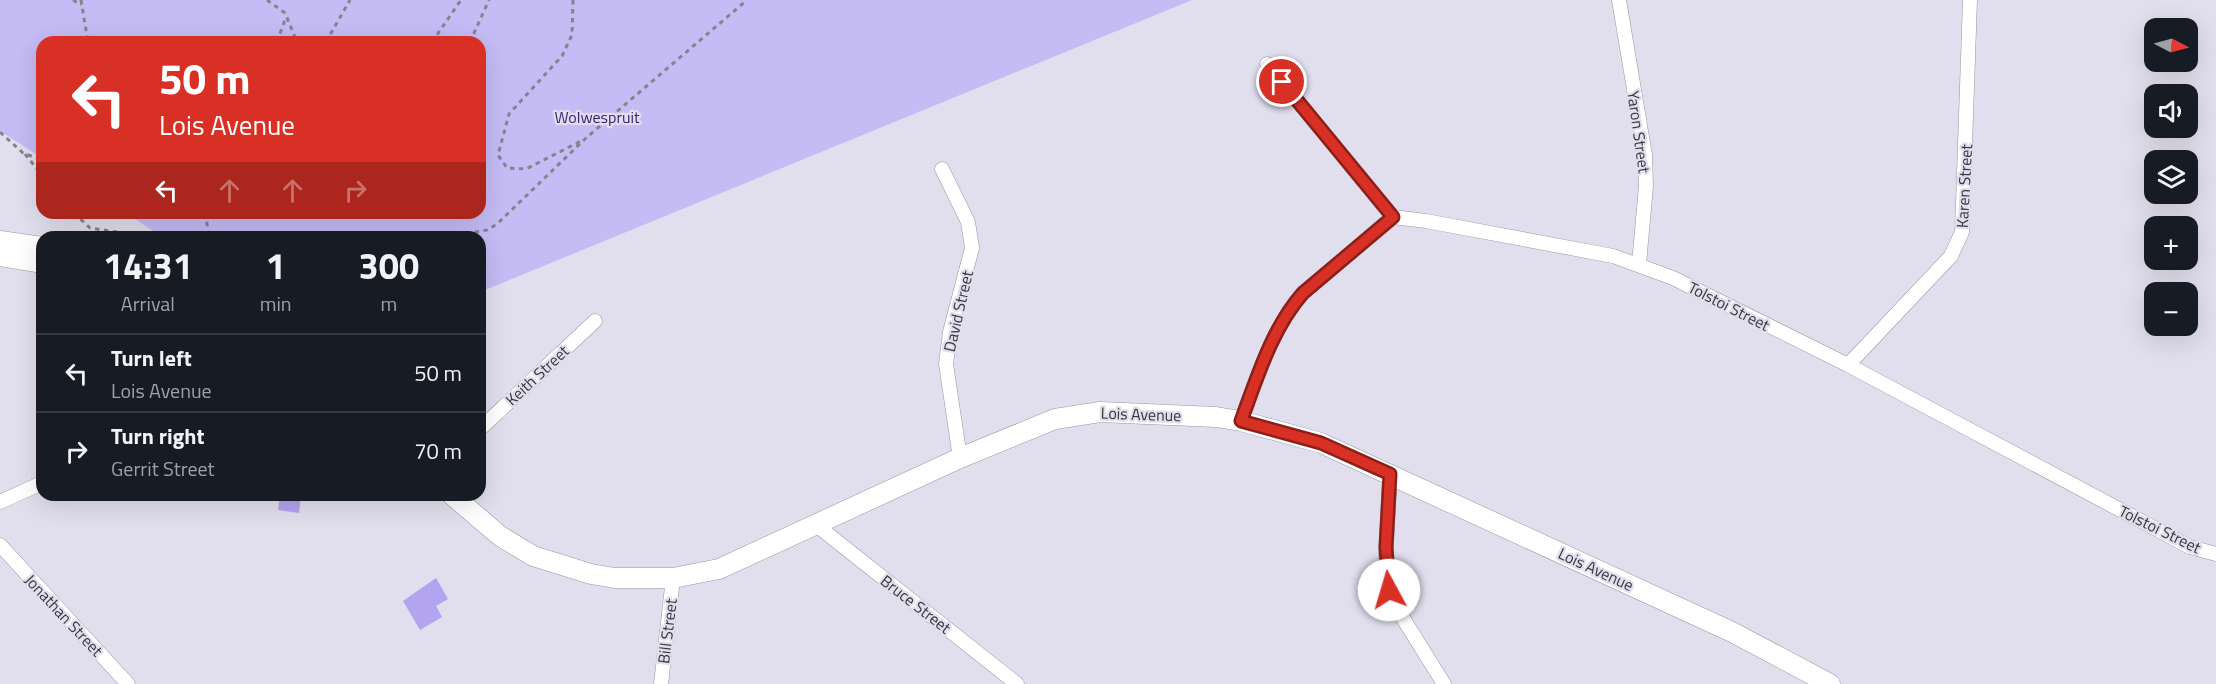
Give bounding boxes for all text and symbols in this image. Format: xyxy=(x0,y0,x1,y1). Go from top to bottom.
north arrow xyxy=(2144,18,2198,72)
map controls xyxy=(2144,18,2198,336)
text: 50 m xyxy=(159,46,251,110)
pin xyxy=(1256,56,1307,107)
icon: left xyxy=(60,60,138,138)
icon: arrive xyxy=(1265,65,1298,98)
button: sound xyxy=(2144,84,2198,138)
street label: Yaron Street xyxy=(1621,89,1657,175)
text: Lois Avenue xyxy=(159,104,295,145)
park label: Wolwespruit xyxy=(554,105,640,129)
street label: Karen Street xyxy=(1950,143,1978,229)
button: layers xyxy=(2144,150,2198,204)
icon: left xyxy=(150,174,183,207)
icon: ahead xyxy=(213,174,246,207)
icon: ahead xyxy=(276,174,309,207)
icon: right xyxy=(339,174,372,207)
button: + xyxy=(2144,216,2198,270)
text: 14:31 xyxy=(103,238,193,293)
text: 1 xyxy=(266,238,286,293)
text: 300 xyxy=(359,238,419,293)
street label: David Street xyxy=(937,268,979,354)
street label: Tolstoi Street xyxy=(1684,275,1774,337)
button: − xyxy=(2144,282,2198,336)
text: Arrival xyxy=(121,288,175,319)
text: min xyxy=(260,288,292,319)
text: m xyxy=(380,288,397,319)
street label: Keith Street xyxy=(500,339,575,411)
text: Turn left xyxy=(111,341,192,375)
text: 50 m xyxy=(414,356,462,390)
icon: left xyxy=(60,357,93,390)
text: Lois Avenue xyxy=(111,375,212,406)
street label: Lois Avenue xyxy=(1100,401,1182,427)
text: Turn right xyxy=(111,419,205,453)
text: 70 m xyxy=(414,434,462,468)
icon: right xyxy=(60,435,93,468)
text: Gerrit Street xyxy=(111,453,215,484)
street label: Tolstoi Street xyxy=(2115,499,2206,559)
street label: Lois Avenue xyxy=(1554,541,1638,597)
position arrow xyxy=(1357,558,1421,622)
street label: Jonathan Street xyxy=(19,568,109,662)
street label: Bruce Street xyxy=(876,569,957,639)
street label: Bill Street xyxy=(651,597,683,665)

